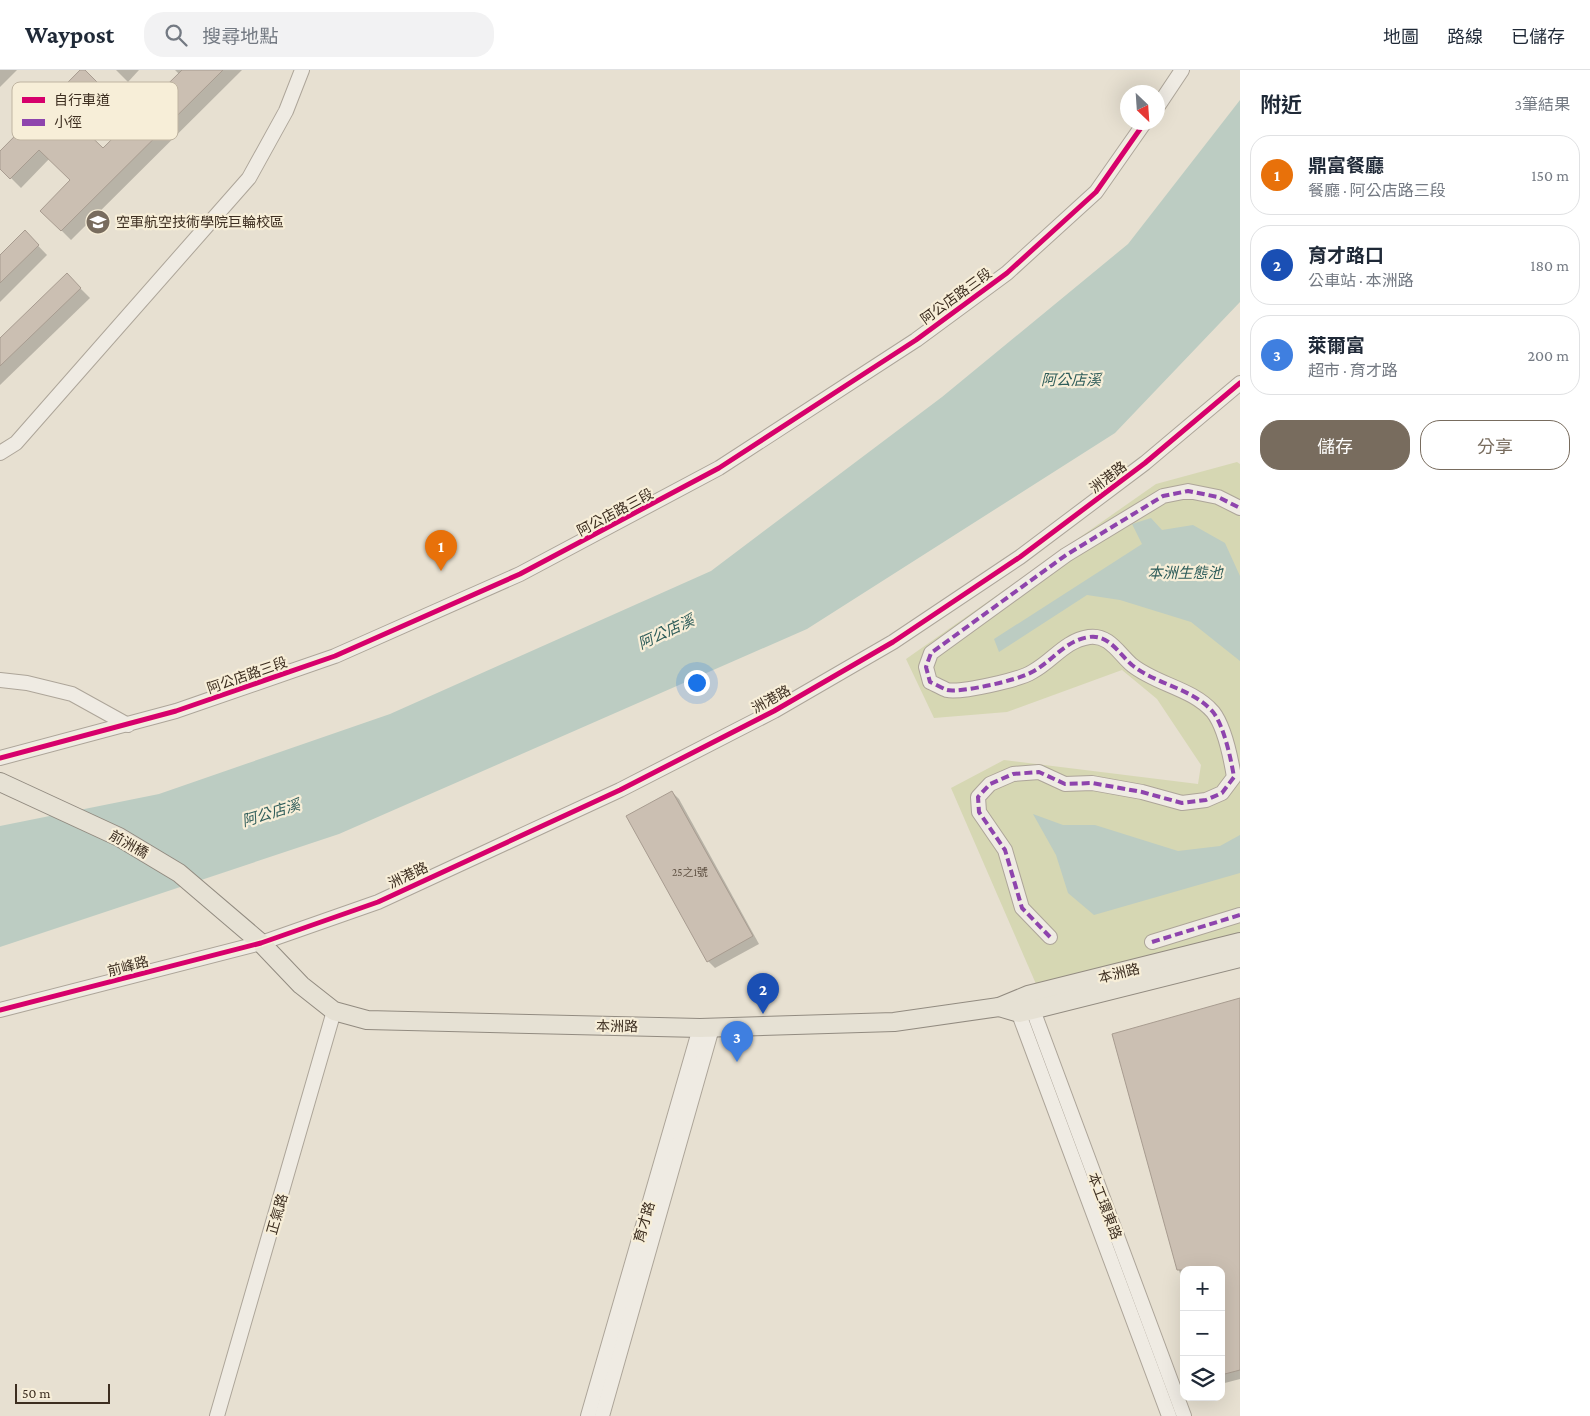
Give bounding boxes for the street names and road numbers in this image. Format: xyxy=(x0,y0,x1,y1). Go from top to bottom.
street label: 阿公店路三段 xyxy=(917,265,995,327)
street label: 洲港路 xyxy=(1086,458,1130,496)
street label: 阿公店路三段 xyxy=(574,485,656,539)
street label: 阿公店路三段 xyxy=(205,654,289,696)
street label: 洲港路 xyxy=(749,682,793,716)
street label: 前洲橋 xyxy=(107,827,151,861)
street label: 洲港路 xyxy=(386,859,430,891)
street label: 前峰路 xyxy=(106,953,150,979)
street label: 本洲路 xyxy=(1097,960,1141,986)
street label: 本洲路 xyxy=(596,1018,638,1034)
street label: 本工環東路 xyxy=(1085,1170,1125,1242)
street label: 正氣路 xyxy=(264,1192,290,1236)
street label: 育才路 xyxy=(631,1200,657,1244)

